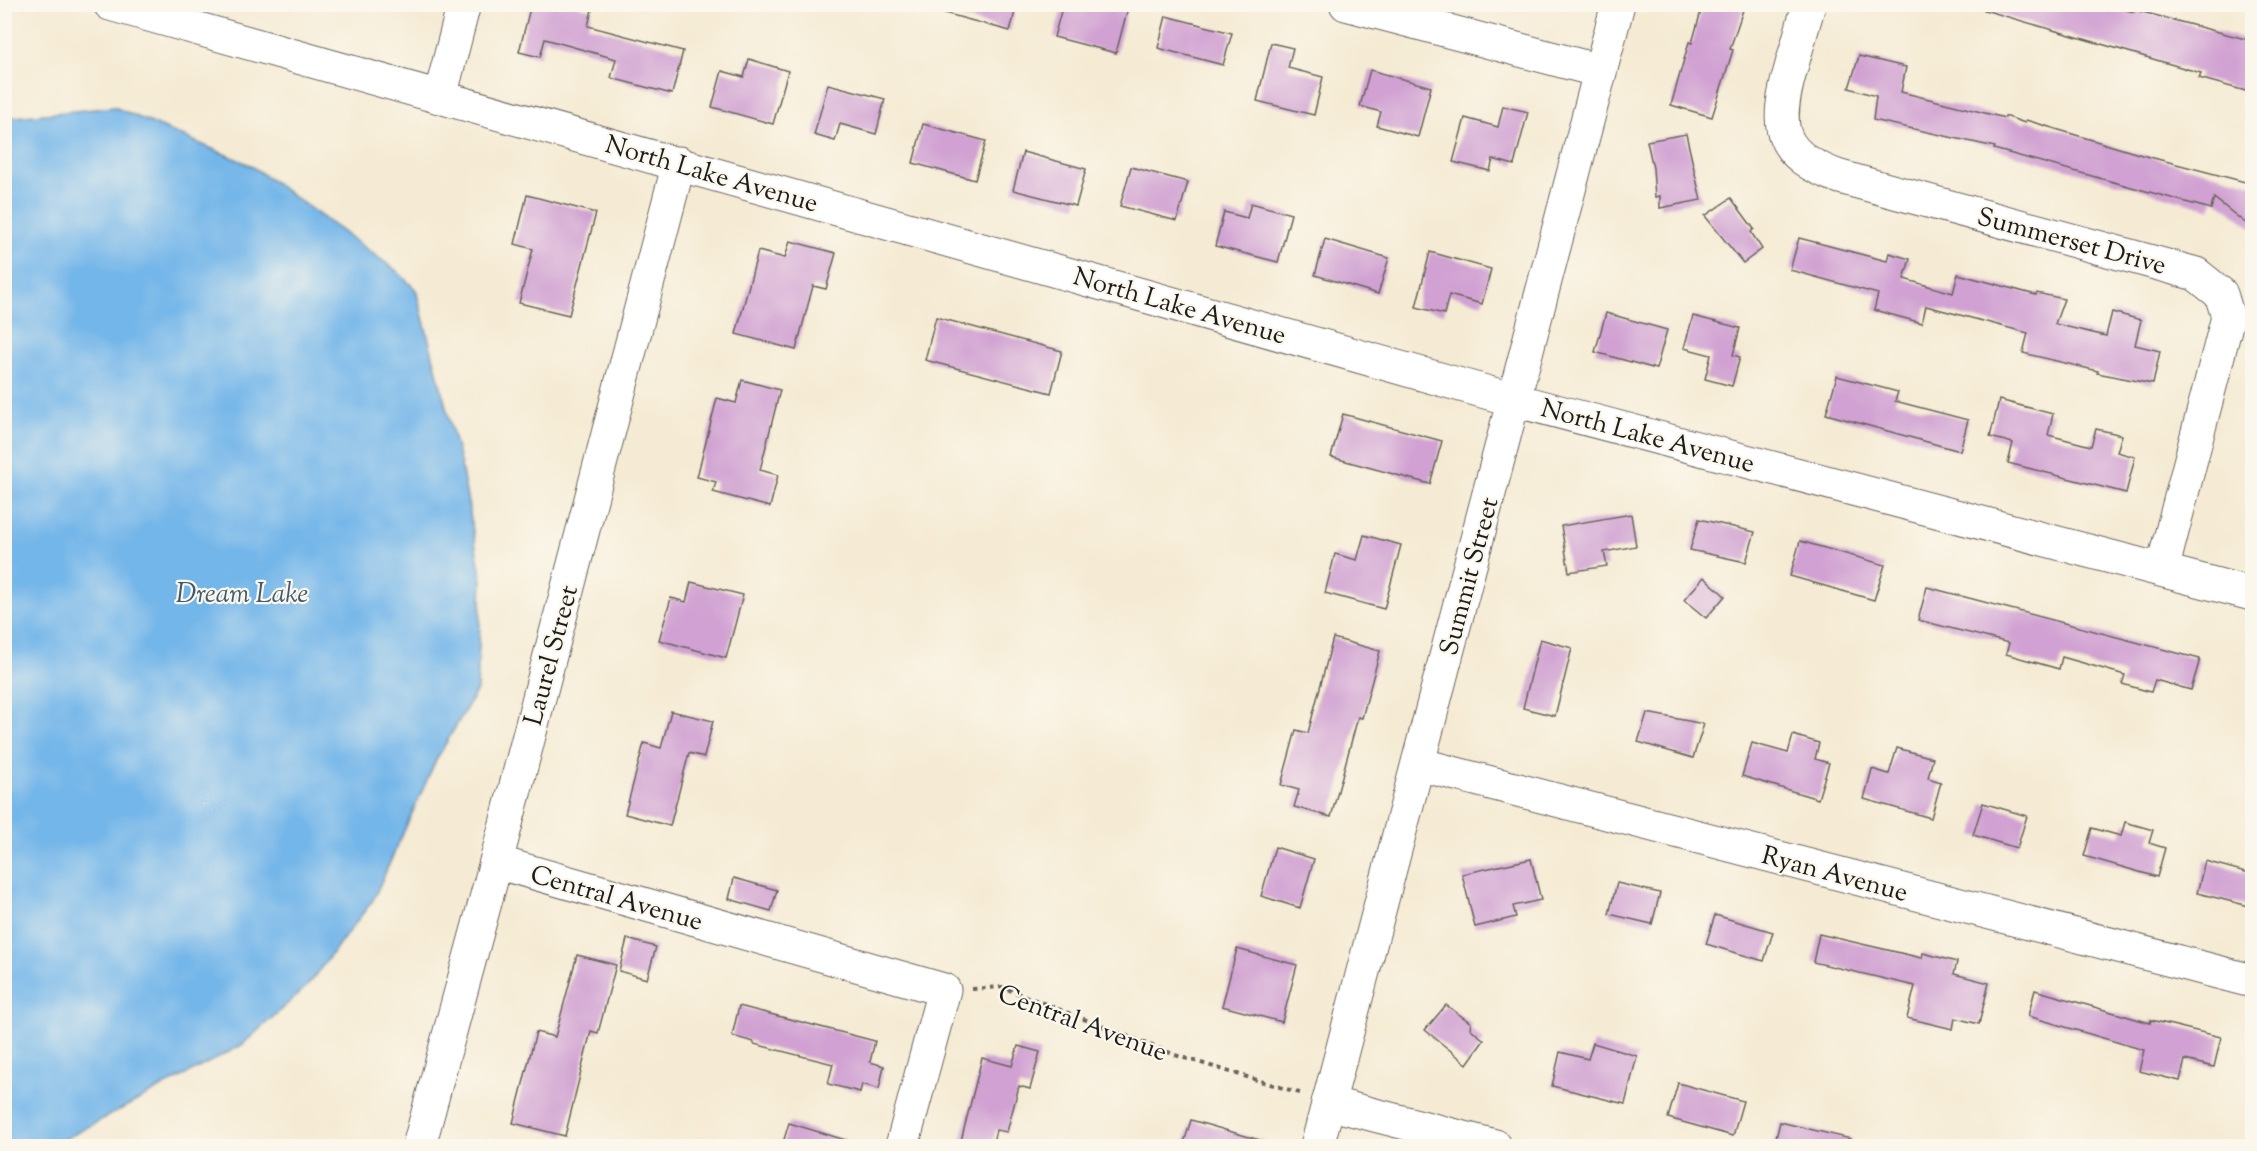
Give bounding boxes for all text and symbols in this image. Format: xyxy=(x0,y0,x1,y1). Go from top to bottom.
street label: North Lake Avenue xyxy=(601,127,822,223)
street label: Summerset Drive xyxy=(1973,199,2170,285)
street label: North Lake Avenue xyxy=(1069,259,1290,355)
street label: North Lake Avenue xyxy=(1536,391,1758,484)
street label: Summit Street xyxy=(1432,493,1509,660)
water label: Dream Lake xyxy=(176,576,308,615)
street label: Laurel Street xyxy=(516,581,589,730)
street label: Ryan Avenue xyxy=(1757,838,1912,913)
street label: Central Avenue xyxy=(526,857,707,942)
street label: Central Avenue xyxy=(992,977,1172,1072)

